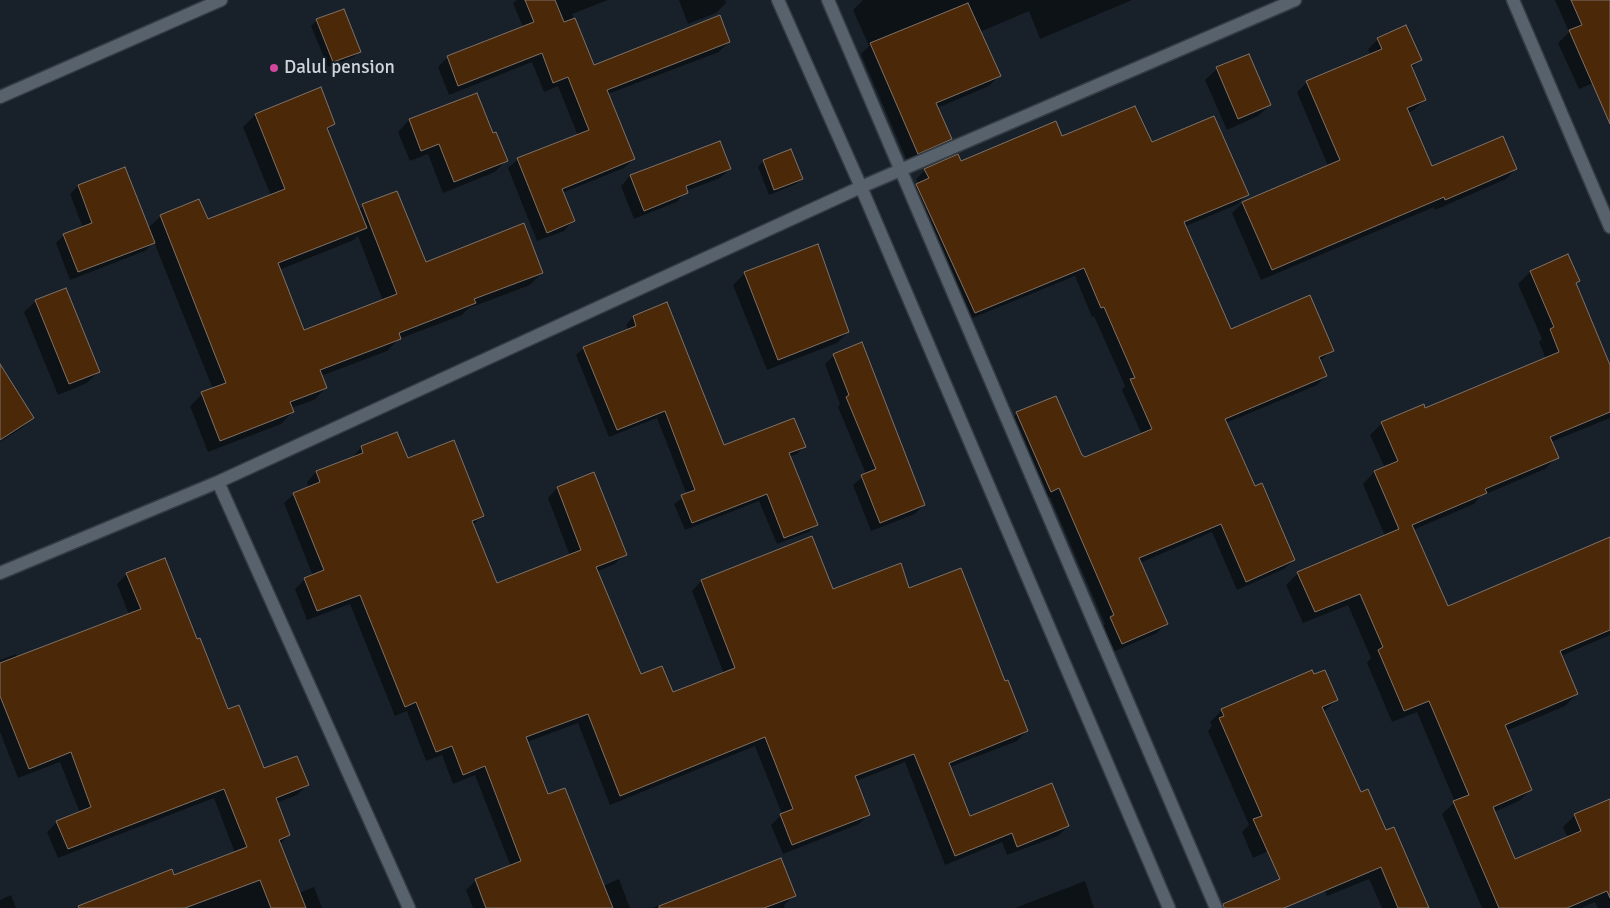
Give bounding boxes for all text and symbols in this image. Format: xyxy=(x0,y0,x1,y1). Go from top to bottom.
place label: Dalul pension xyxy=(284,57,395,79)
marker: Dalul pension xyxy=(268,62,280,74)

